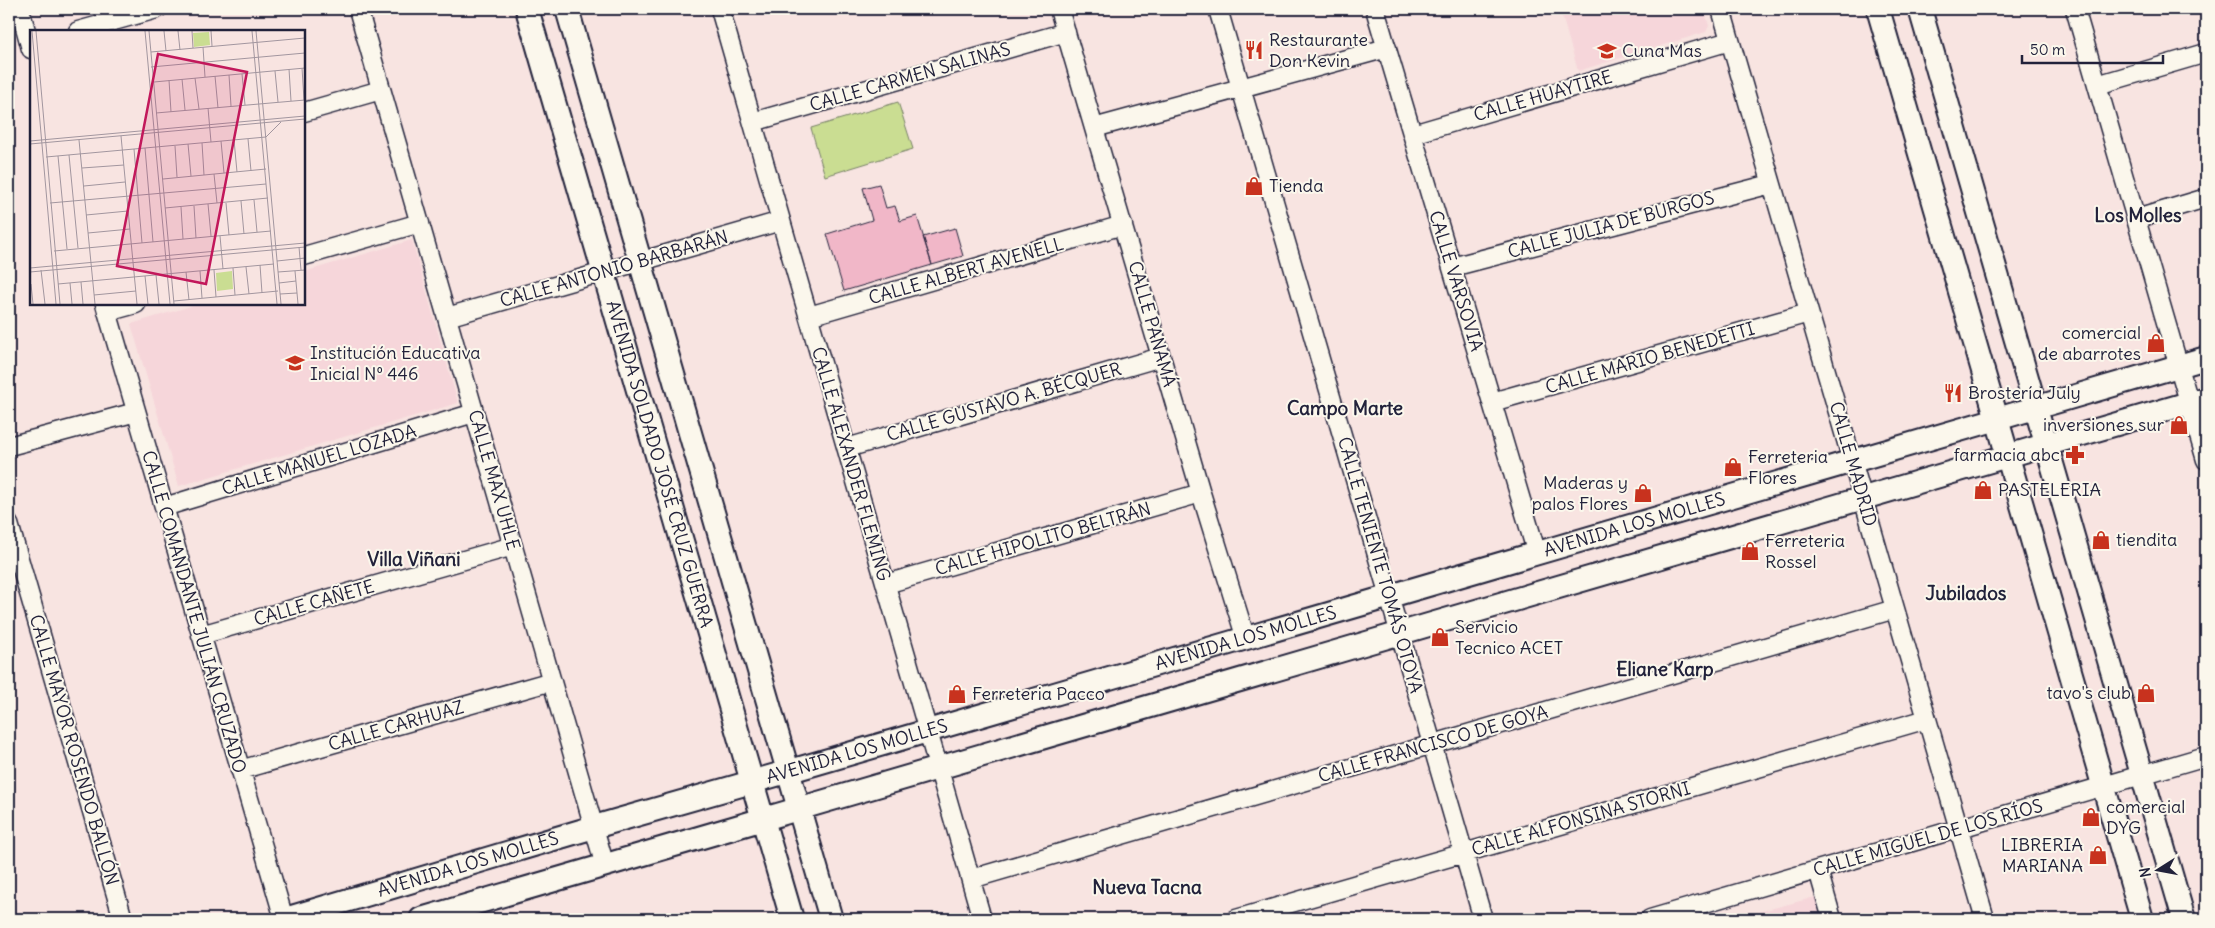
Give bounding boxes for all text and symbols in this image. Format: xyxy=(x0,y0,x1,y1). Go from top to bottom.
place label: Restaurante Don Kevin xyxy=(1269,28,1368,72)
inset map xyxy=(30,30,305,305)
scale bar xyxy=(2022,32,2164,64)
street label: CALLE CARMEN SALINAS xyxy=(807,37,1013,116)
restaurant icon: Restaurante Don Kevin xyxy=(1243,39,1265,61)
place label: Cuna Mas xyxy=(1622,39,1702,62)
school or university icon: Cuna Mas xyxy=(1596,40,1618,62)
text: 50 m xyxy=(2030,40,2065,59)
street label: CALLE HUAYTIRE xyxy=(1471,65,1615,126)
place label: Tienda xyxy=(1269,174,1323,197)
shop icon: Tienda xyxy=(1243,175,1265,197)
street label: CALLE JULIA DE BURGOS xyxy=(1505,186,1717,263)
district label: Los Molles xyxy=(2094,203,2182,227)
street label: CALLE VARSOVIA xyxy=(1424,208,1489,354)
street label: CALLE ANTONIO BARBARÁN xyxy=(497,225,731,312)
street label: CALLE ALBERT AVENELL xyxy=(866,232,1066,309)
street label: CALLE PANAMÁ xyxy=(1124,258,1181,389)
street label: AVENIDA SOLDADO JOSÉ CRUZ GUERRA xyxy=(601,298,719,630)
street label: CALLE MARIO BENEDETTI xyxy=(1543,317,1757,398)
place label: comercial de abarrotes xyxy=(2038,321,2141,365)
shop icon: comercial de abarrotes xyxy=(2145,332,2167,354)
place label: Institución Educativa Inicial Nº 446 xyxy=(310,341,481,385)
street label: CALLE ALEXANDER FLEMING xyxy=(807,344,896,584)
school or university icon: Institución Educativa Inicial Nº 446 xyxy=(284,352,306,374)
street label: CALLE GUSTAVO A. BÉCQUER xyxy=(884,357,1124,446)
place label: Brostería July xyxy=(1968,381,2081,404)
restaurant icon: Brostería July xyxy=(1942,382,1964,404)
district label: Campo Marte xyxy=(1287,396,1403,420)
street label: CALLE MADRID xyxy=(1825,399,1882,529)
street label: CALLE MAX UHLE xyxy=(463,407,526,553)
place label: inversiones sur xyxy=(2043,413,2165,436)
shop icon: inversiones sur xyxy=(2168,414,2190,436)
street label: CALLE MANUEL LOZADA xyxy=(219,419,419,500)
street label: CALLE TENIENTE TOMÁS OTOYA xyxy=(1333,434,1428,696)
place label: farmacia abc xyxy=(1954,443,2060,466)
pharmacy icon: farmacia abc xyxy=(2064,444,2086,466)
place label: Ferreteria Flores xyxy=(1748,445,1828,489)
street label: CALLE COMANDANTE JULIÁN CRUZADO xyxy=(137,448,252,776)
shop icon: Ferreteria Flores xyxy=(1722,456,1744,478)
place label: Maderas y palos Flores xyxy=(1532,471,1628,515)
place label: PASTELERIA xyxy=(1998,478,2101,501)
shop icon: PASTELERIA xyxy=(1972,479,1994,501)
shop icon: Maderas y palos Flores xyxy=(1632,482,1654,504)
street label: AVENIDA LOS MOLLES xyxy=(1541,487,1728,562)
street label: CALLE HIPOLITO BELTRÁN xyxy=(932,497,1153,580)
place label: tiendita xyxy=(2116,528,2177,551)
place label: Ferreteria Rossel xyxy=(1765,529,1845,573)
shop icon: tiendita xyxy=(2090,529,2112,551)
shop icon: Ferreteria Rossel xyxy=(1739,540,1761,562)
district label: Villa Viñani xyxy=(367,547,461,571)
street label: CALLE CAÑETE xyxy=(251,574,377,631)
district label: Jubilados xyxy=(1926,581,2007,605)
street label: AVENIDA LOS MOLLES xyxy=(1152,600,1339,675)
street label: CALLE MAYOR ROSENDO BALLÓN xyxy=(25,612,124,888)
place label: Servicio Tecnico ACET xyxy=(1455,615,1563,659)
shop icon: Servicio Tecnico ACET xyxy=(1429,626,1451,648)
district label: Eliane Karp xyxy=(1616,657,1714,681)
place label: tavo's club xyxy=(2047,681,2131,704)
place label: Ferreteria Pacco xyxy=(972,682,1105,705)
shop icon: tavo's club xyxy=(2135,682,2157,704)
shop icon: Ferreteria Pacco xyxy=(946,683,968,705)
street label: CALLE CARHUAZ xyxy=(326,695,466,756)
street label: CALLE FRANCISCO DE GOYA xyxy=(1315,700,1550,787)
street label: AVENIDA LOS MOLLES xyxy=(764,714,950,788)
street label: CALLE ALFONSINA STORNI xyxy=(1469,776,1693,861)
street label: CALLE MIGUEL DE LOS RÍOS xyxy=(1810,794,2045,881)
place label: comercial DYG xyxy=(2106,795,2185,839)
shop icon: comercial DYG xyxy=(2080,806,2102,828)
street label: AVENIDA LOS MOLLES xyxy=(375,826,561,902)
place label: LIBRERIA MARIANA xyxy=(2001,833,2083,877)
shop icon: LIBRERIA MARIANA xyxy=(2087,844,2109,866)
north arrow xyxy=(2132,846,2182,896)
text: N xyxy=(2135,866,2155,879)
district label: Nueva Tacna xyxy=(1092,875,1202,899)

